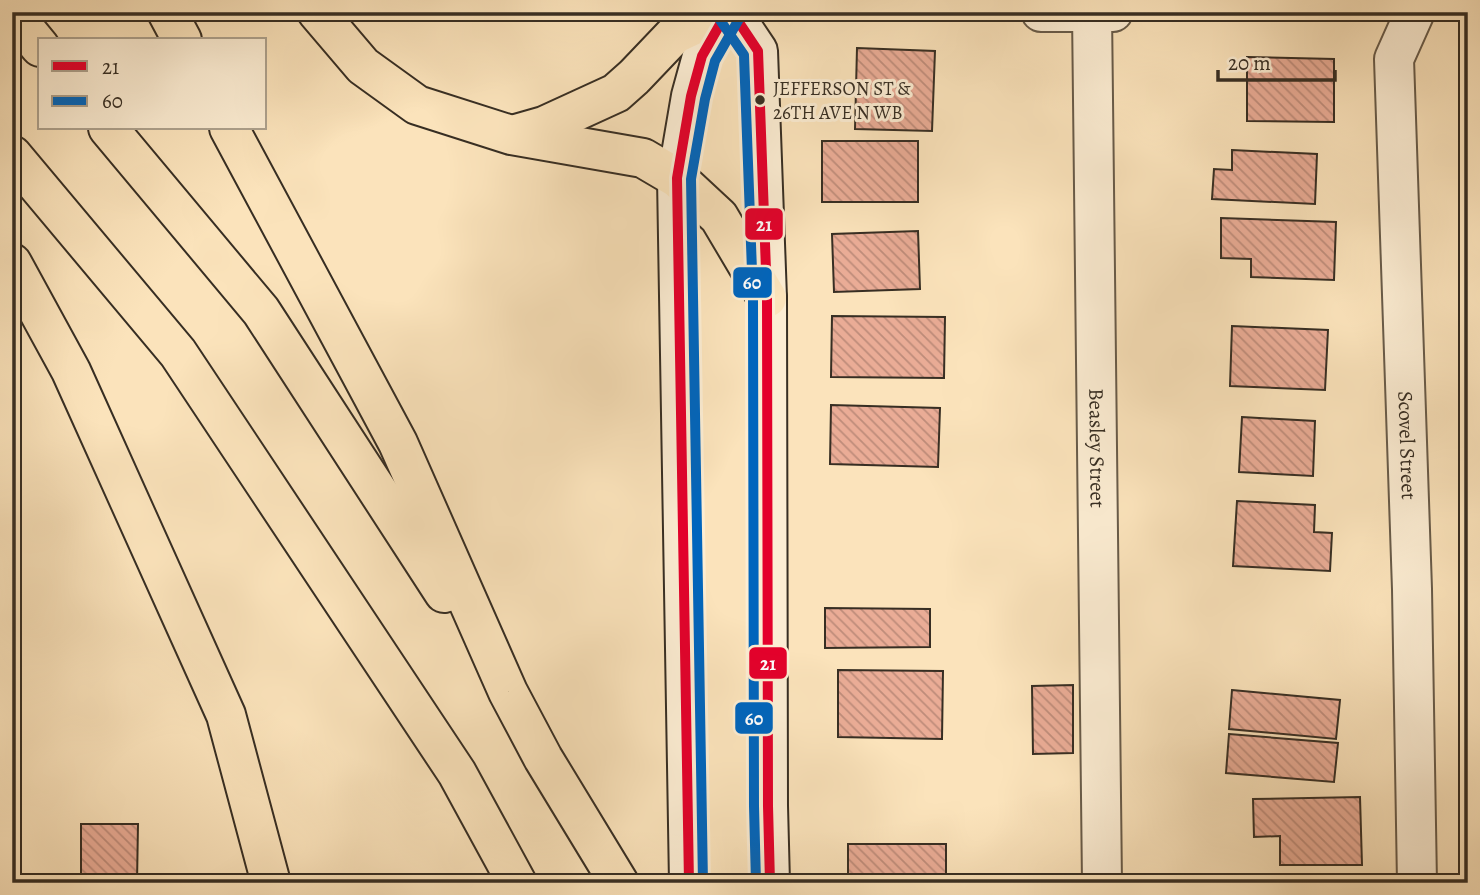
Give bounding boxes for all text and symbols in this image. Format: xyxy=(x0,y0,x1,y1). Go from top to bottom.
legend xyxy=(38,38,266,130)
scale bar xyxy=(1218,38,1335,82)
text: 20 m xyxy=(1228,49,1271,77)
text: 21 xyxy=(102,53,119,81)
place label: JEFFERSON ST & 26TH AVE N WB xyxy=(773,76,911,126)
text: 60 xyxy=(102,87,123,115)
marker: JEFFERSON ST & 26TH AVE N WB xyxy=(753,93,767,107)
line badge: 21 xyxy=(744,207,784,241)
text: 21 xyxy=(756,212,772,238)
line badge: 60 xyxy=(732,266,773,299)
text: 60 xyxy=(743,270,762,296)
street label: Beasley Street xyxy=(1082,388,1112,508)
street label: Scovel Street xyxy=(1391,390,1423,500)
line badge: 21 xyxy=(748,646,788,680)
text: 21 xyxy=(760,651,776,677)
line badge: 60 xyxy=(734,701,774,735)
text: 60 xyxy=(745,706,764,732)

